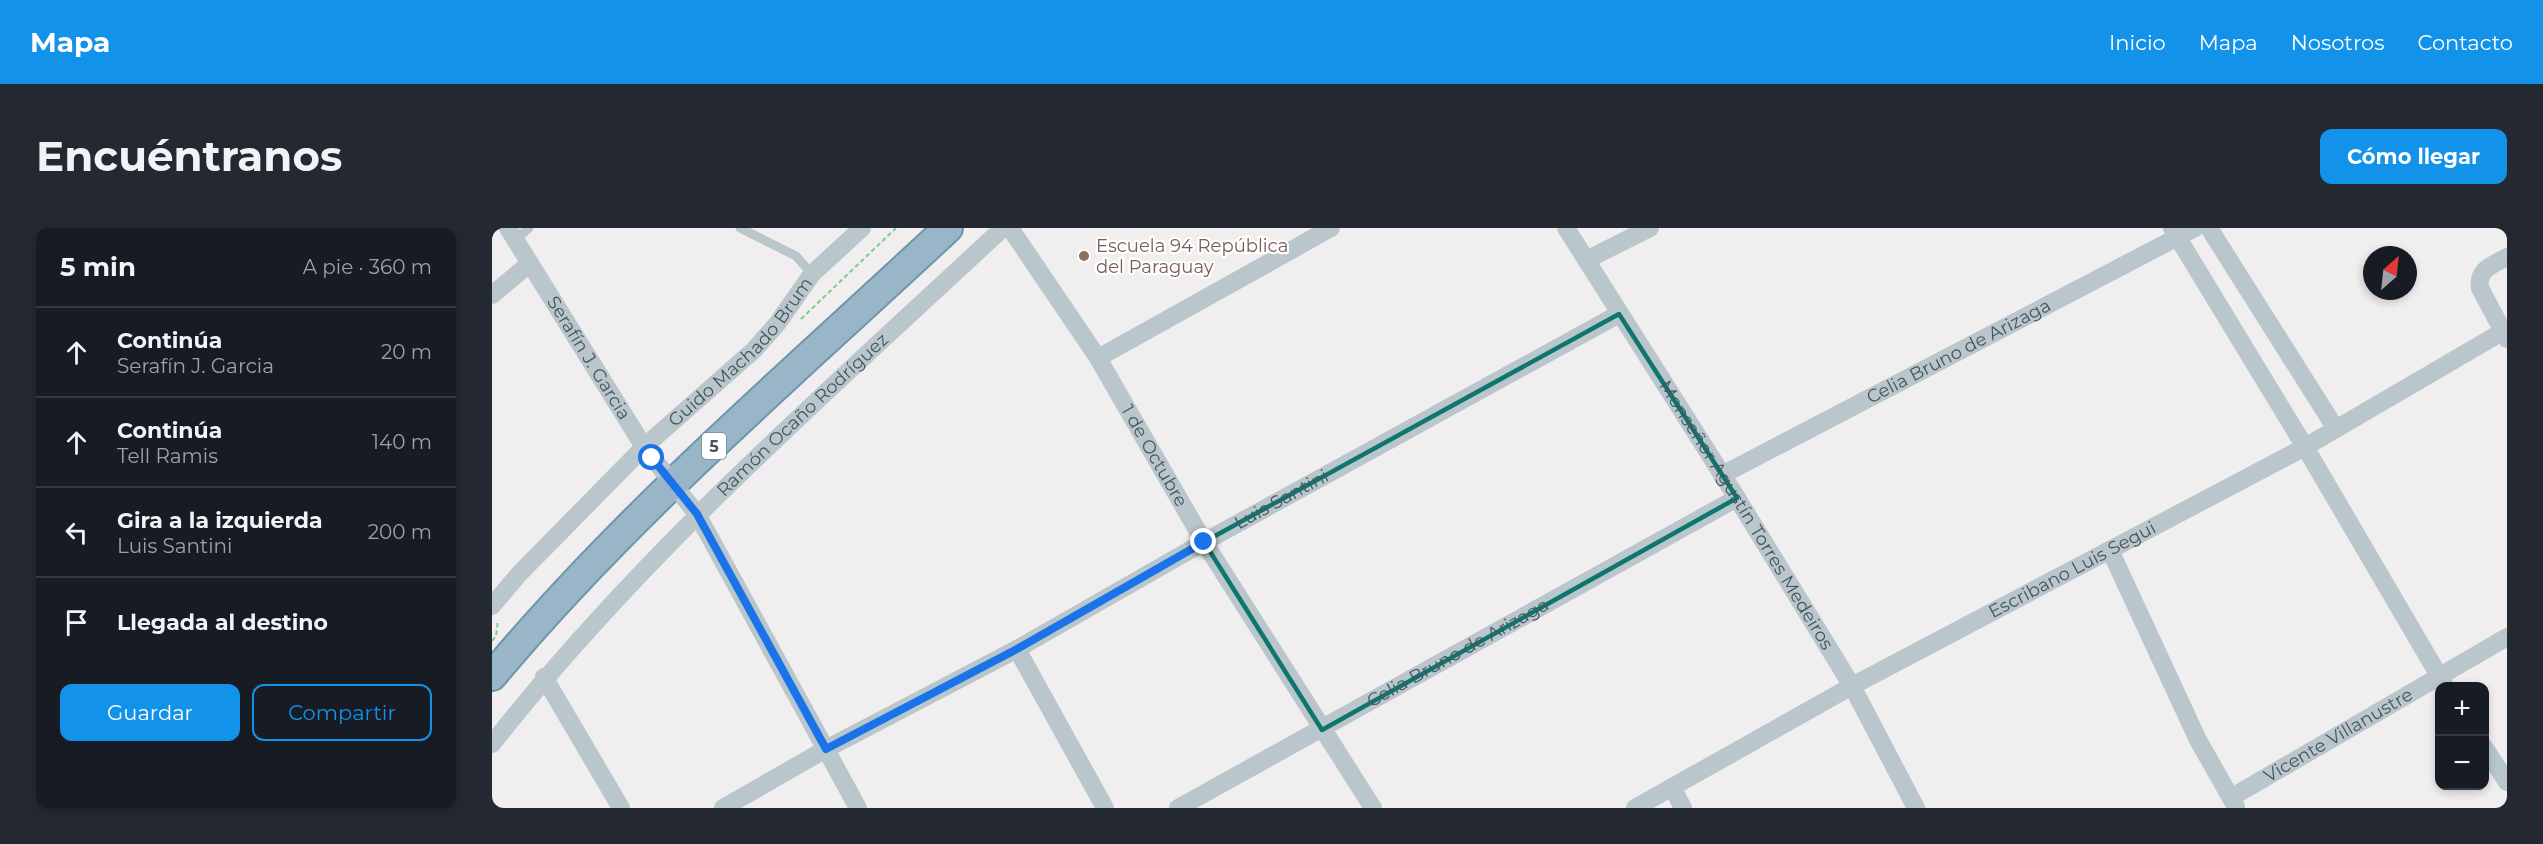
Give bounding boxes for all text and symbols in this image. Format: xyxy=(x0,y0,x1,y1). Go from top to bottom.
text: Mapa xyxy=(30,25,110,59)
text: Inicio xyxy=(2109,30,2166,55)
text: Mapa xyxy=(2199,30,2258,55)
text: Nosotros xyxy=(2291,30,2384,55)
text: Contacto xyxy=(2417,30,2513,55)
button: Cómo llegar xyxy=(2320,129,2507,184)
text: Encuéntranos xyxy=(36,130,342,182)
place label: Escuela 94 República del Paraguay xyxy=(1096,235,1288,278)
north arrow xyxy=(2363,246,2417,300)
marker: Escuela 94 República del Paraguay xyxy=(1077,249,1091,263)
text: 5 min xyxy=(60,251,136,283)
text: A pie · 360 m xyxy=(303,255,432,279)
street label: Guido Machado Brum xyxy=(664,273,817,431)
street label: Serafín J. Garcia xyxy=(542,292,635,424)
street label: Celia Bruno de Arizaga xyxy=(1863,294,2055,409)
text: Continúa xyxy=(117,327,222,354)
street label: Ramón Ocaño Rodríguez xyxy=(712,329,893,501)
icon: ahead xyxy=(60,336,93,369)
text: 20 m xyxy=(381,340,432,364)
text: Serafín J. Garcia xyxy=(117,354,274,378)
street label: Monseñor Agustín Torres Medeiros xyxy=(1654,376,1838,654)
street label: 1 de Octubre xyxy=(1116,401,1192,511)
text: Continúa xyxy=(117,417,222,444)
icon: ahead xyxy=(60,426,93,459)
text: 140 m xyxy=(372,430,432,454)
road number: 5 xyxy=(702,433,726,459)
text: Tell Ramis xyxy=(117,444,218,468)
route start xyxy=(638,444,664,470)
street label: Luis Santini xyxy=(1230,465,1332,534)
text: Gira a la izquierda xyxy=(117,507,323,534)
icon: left xyxy=(60,516,93,549)
street label: Escribano Luis Segui xyxy=(1985,517,2160,623)
text: 200 m xyxy=(368,520,432,544)
route end xyxy=(1190,528,1216,554)
text: Luis Santini xyxy=(117,534,232,558)
street label: Celia Bruno de Arizaga xyxy=(1363,594,1553,712)
icon: arrive xyxy=(60,606,93,639)
text: Llegada al destino xyxy=(117,609,328,636)
map controls xyxy=(2435,682,2489,790)
button: + xyxy=(2435,682,2489,736)
street label: Vicente Villanustre xyxy=(2260,683,2417,787)
button: Guardar xyxy=(60,684,240,741)
button: Compartir xyxy=(252,684,432,741)
button: − xyxy=(2435,736,2489,790)

